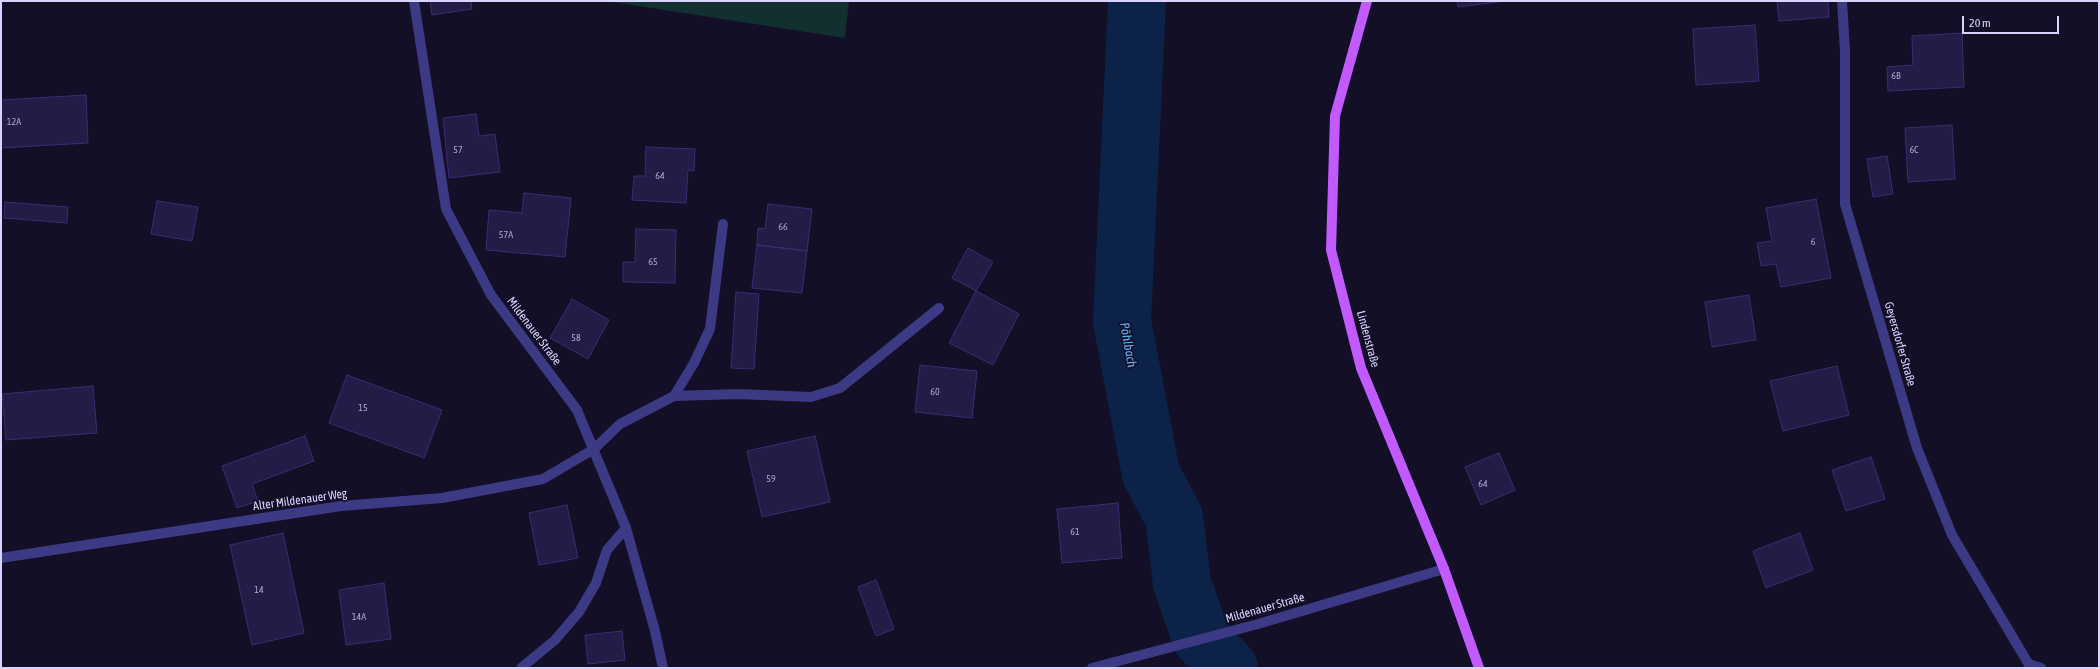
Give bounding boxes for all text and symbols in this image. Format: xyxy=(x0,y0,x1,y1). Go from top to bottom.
scale bar xyxy=(1964,8,2061,34)
text: 20 m xyxy=(1969,16,1991,30)
house number: 6B xyxy=(1891,70,1901,82)
house number: 12A xyxy=(7,116,21,128)
house number: 57 xyxy=(453,144,463,156)
house number: 6C xyxy=(1909,144,1919,156)
house number: 64 xyxy=(655,170,665,182)
house number: 66 xyxy=(778,221,788,233)
house number: 57A xyxy=(499,229,513,241)
house number: 6 xyxy=(1811,236,1815,248)
house number: 65 xyxy=(648,256,658,268)
street label: Mildenauer Straße xyxy=(504,294,564,368)
street label: Geyersdorfer Straße xyxy=(1881,300,1919,388)
street label: Lindenstraße xyxy=(1354,309,1382,369)
water label: Pöhlbach xyxy=(1116,321,1140,369)
house number: 58 xyxy=(571,332,581,344)
house number: 60 xyxy=(930,386,940,398)
house number: 15 xyxy=(358,402,368,414)
house number: 59 xyxy=(766,473,776,485)
house number: 64 xyxy=(1478,478,1488,490)
street label: Alter Mildenauer Weg xyxy=(252,486,348,514)
house number: 61 xyxy=(1070,526,1080,538)
house number: 14 xyxy=(254,584,264,596)
street label: Mildenauer Straße xyxy=(1224,590,1306,626)
house number: 14A xyxy=(352,611,366,623)

